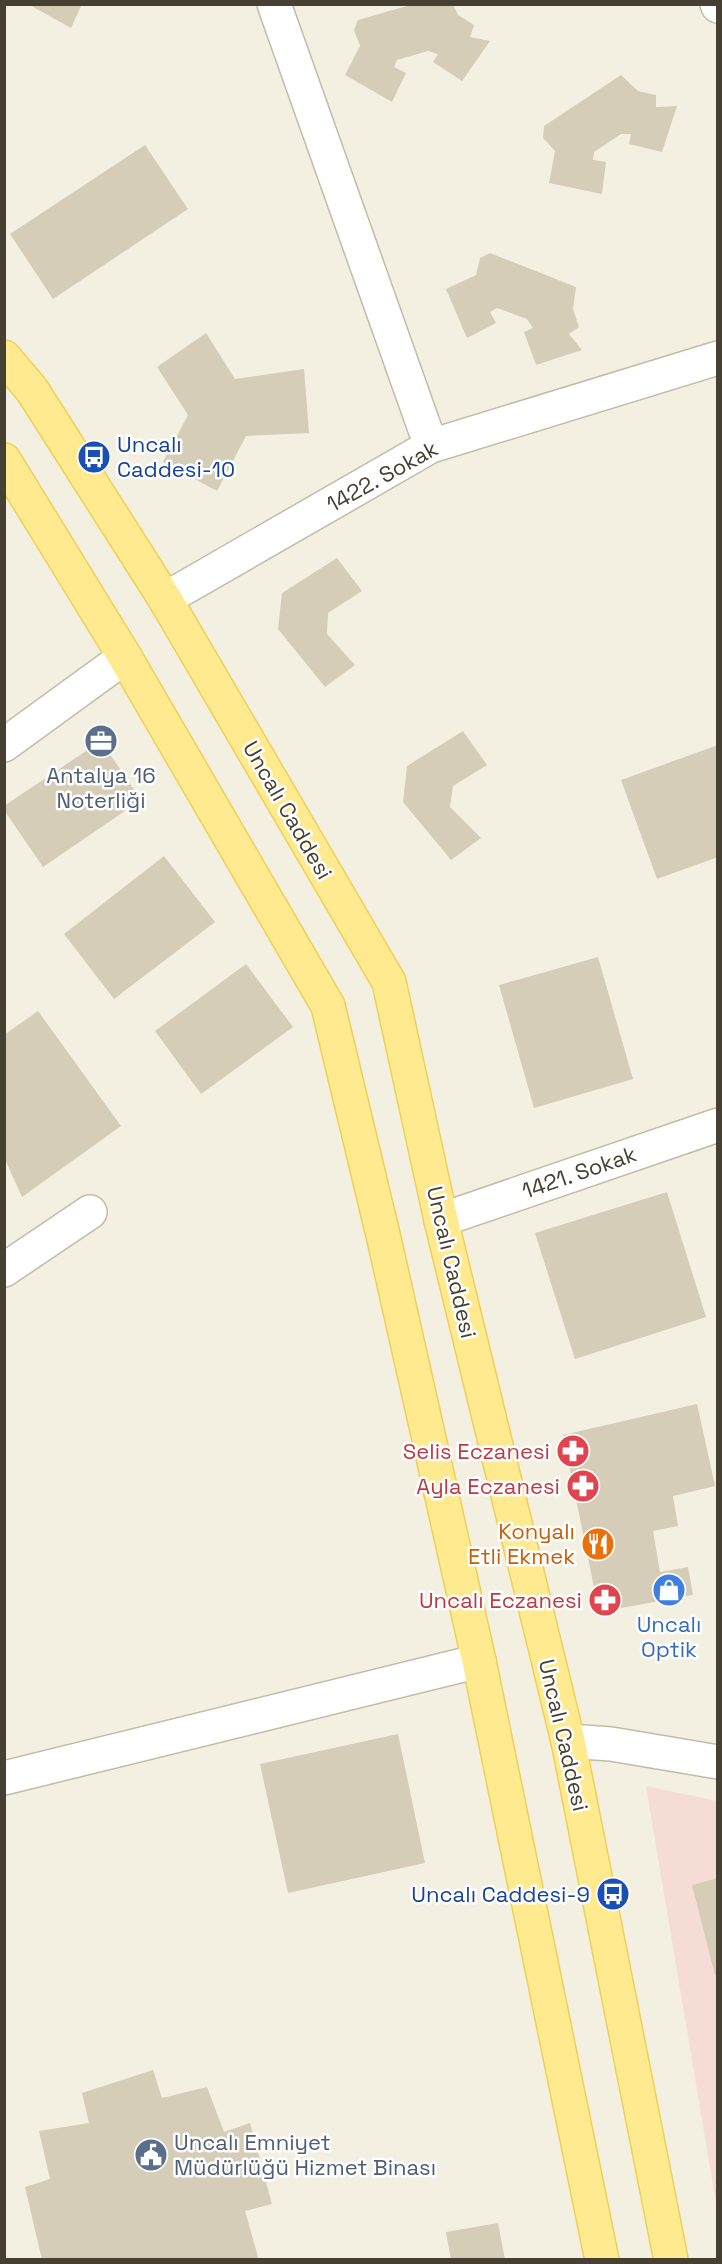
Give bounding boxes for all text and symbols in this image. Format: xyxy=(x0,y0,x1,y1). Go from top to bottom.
place label: Uncalı Caddesi-10 xyxy=(117,430,235,483)
street label: 1422. Sokak xyxy=(321,434,443,518)
bus stop icon: Uncalı Caddesi-10 xyxy=(76,439,112,475)
office icon: Antalya 16 Noterliği xyxy=(83,723,119,759)
street label: Uncalı Caddesi xyxy=(237,736,339,884)
place label: Antalya 16 Noterliği xyxy=(46,761,156,814)
street label: 1421. Sokak xyxy=(518,1139,640,1205)
street label: Uncalı Caddesi xyxy=(421,1183,483,1341)
pharmacy icon: Selis Eczanesi xyxy=(555,1433,591,1469)
place label: Selis Eczanesi xyxy=(403,1437,550,1465)
pharmacy icon: Ayla Eczanesi xyxy=(565,1468,601,1504)
place label: Ayla Eczanesi xyxy=(416,1472,560,1500)
place label: Konyalı Etli Ekmek xyxy=(468,1517,575,1570)
restaurant icon: Konyalı Etli Ekmek xyxy=(580,1526,616,1562)
shop icon: Uncalı Optik xyxy=(651,1572,687,1608)
pharmacy icon: Uncalı Eczanesi xyxy=(587,1582,623,1618)
place label: Uncalı Eczanesi xyxy=(419,1586,582,1614)
place label: Uncalı Optik xyxy=(637,1610,701,1663)
street label: Uncalı Caddesi xyxy=(533,1656,595,1814)
bus stop icon: Uncalı Caddesi-9 xyxy=(595,1876,631,1912)
place label: Uncalı Caddesi-9 xyxy=(411,1880,590,1908)
place label: Uncalı Emniyet Müdürlüğü Hizmet Binası xyxy=(174,2128,436,2181)
public building icon: Uncalı Emniyet Müdürlüğü Hizmet Binası xyxy=(133,2137,169,2173)

